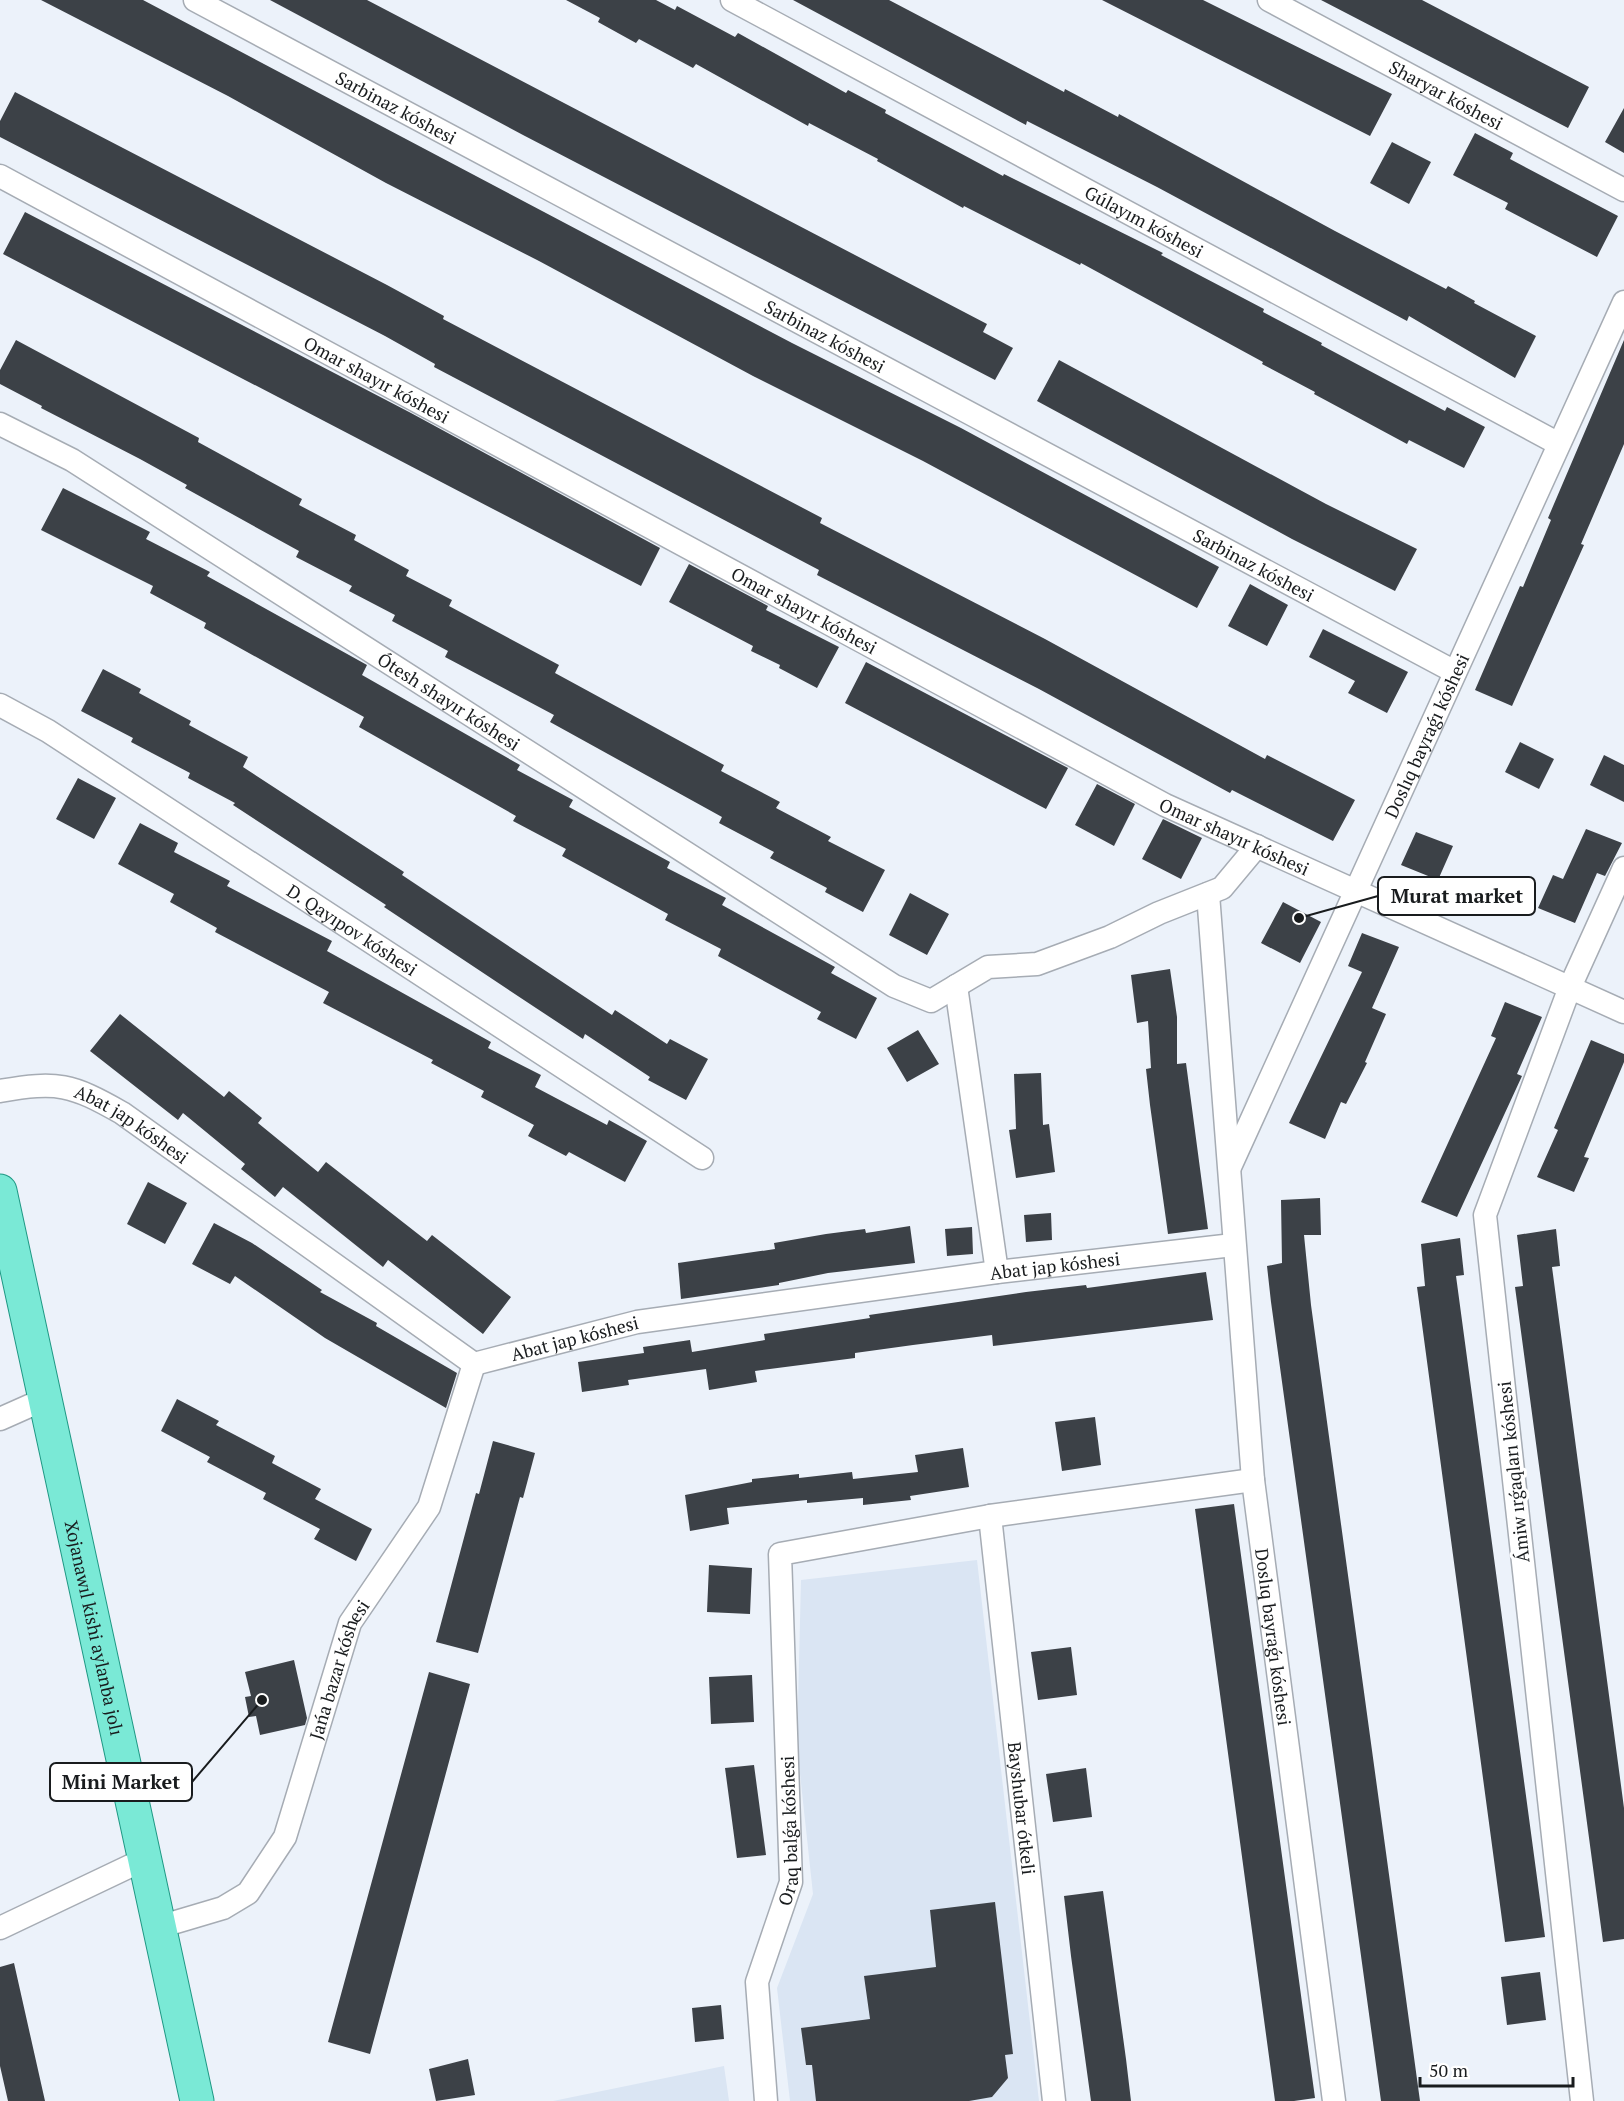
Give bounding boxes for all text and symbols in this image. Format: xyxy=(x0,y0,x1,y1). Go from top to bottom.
street label: Sharyar kóshesi xyxy=(1385,55,1507,135)
street label: Sarbinaz kóshesi xyxy=(332,65,461,149)
street label: Gúlayım kóshesi xyxy=(1081,180,1208,263)
street label: Sarbinaz kóshesi xyxy=(760,294,890,378)
street label: Omar shayır kóshesi xyxy=(300,330,454,428)
street label: Sarbinaz kóshesi xyxy=(1189,523,1318,607)
street label: Omar shayır kóshesi xyxy=(727,561,881,659)
street label: Ótesh shayır kóshesi xyxy=(373,647,525,756)
street label: Doslıq bayraǵı kóshesi xyxy=(1379,649,1474,822)
street label: Omar shayır kóshesi xyxy=(1155,792,1313,881)
callout: Murat market xyxy=(1378,877,1535,915)
street label: D. Qayıpov kóshesi xyxy=(283,878,422,981)
text: Murat market xyxy=(1391,882,1523,909)
street label: Abat jap kóshesi xyxy=(71,1079,194,1169)
street label: Abat jap kóshesi xyxy=(988,1246,1121,1285)
street label: Abat jap kóshesi xyxy=(508,1310,641,1366)
street label: Ámiw ırǵaqları kóshesi xyxy=(1492,1380,1534,1564)
street label: Xojanawıl kishi aylanba jolı xyxy=(60,1518,129,1738)
street label: Doslıq bayraǵı kóshesi xyxy=(1250,1547,1297,1727)
street label: Jańa bazar kóshesi xyxy=(303,1595,375,1743)
street label: Bayshubar ótkeli xyxy=(1003,1741,1041,1876)
street label: Oraq balǵa kóshesi xyxy=(772,1755,803,1909)
callout: Mini Market xyxy=(50,1763,192,1801)
text: Mini Market xyxy=(62,1768,180,1795)
scale bar xyxy=(1420,2050,1573,2088)
text: 50 m xyxy=(1429,2058,1469,2082)

